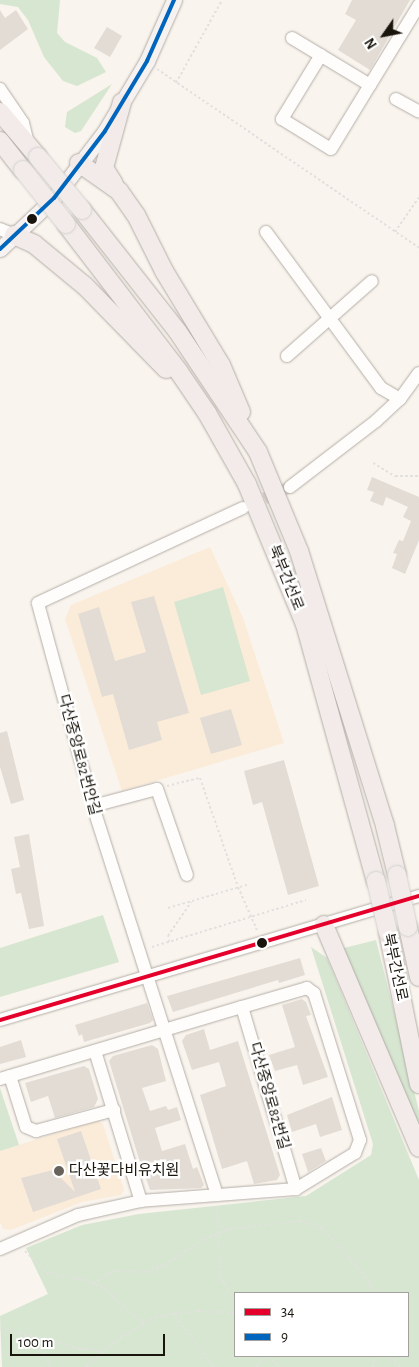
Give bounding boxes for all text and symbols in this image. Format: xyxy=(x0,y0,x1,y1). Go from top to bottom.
north arrow xyxy=(359,10,409,60)
text: N xyxy=(363,35,380,51)
unlabelled marker xyxy=(27,214,37,224)
street label: 북부간선로 xyxy=(265,543,307,613)
street label: 다산중앙로82번안길 xyxy=(54,693,104,817)
street label: 북부간선로 xyxy=(379,931,411,1003)
unlabelled marker xyxy=(257,938,267,948)
street label: 다산중앙로82번길 xyxy=(245,1040,293,1152)
place label: 다산꽃다비유치원 xyxy=(69,1162,179,1180)
marker: 다산꽃다비유치원 xyxy=(53,1165,65,1177)
legend xyxy=(234,1292,409,1357)
text: 34 xyxy=(281,1304,294,1319)
scale bar xyxy=(12,1324,168,1356)
text: 9 xyxy=(281,1329,288,1344)
text: 100 m xyxy=(18,1335,53,1350)

